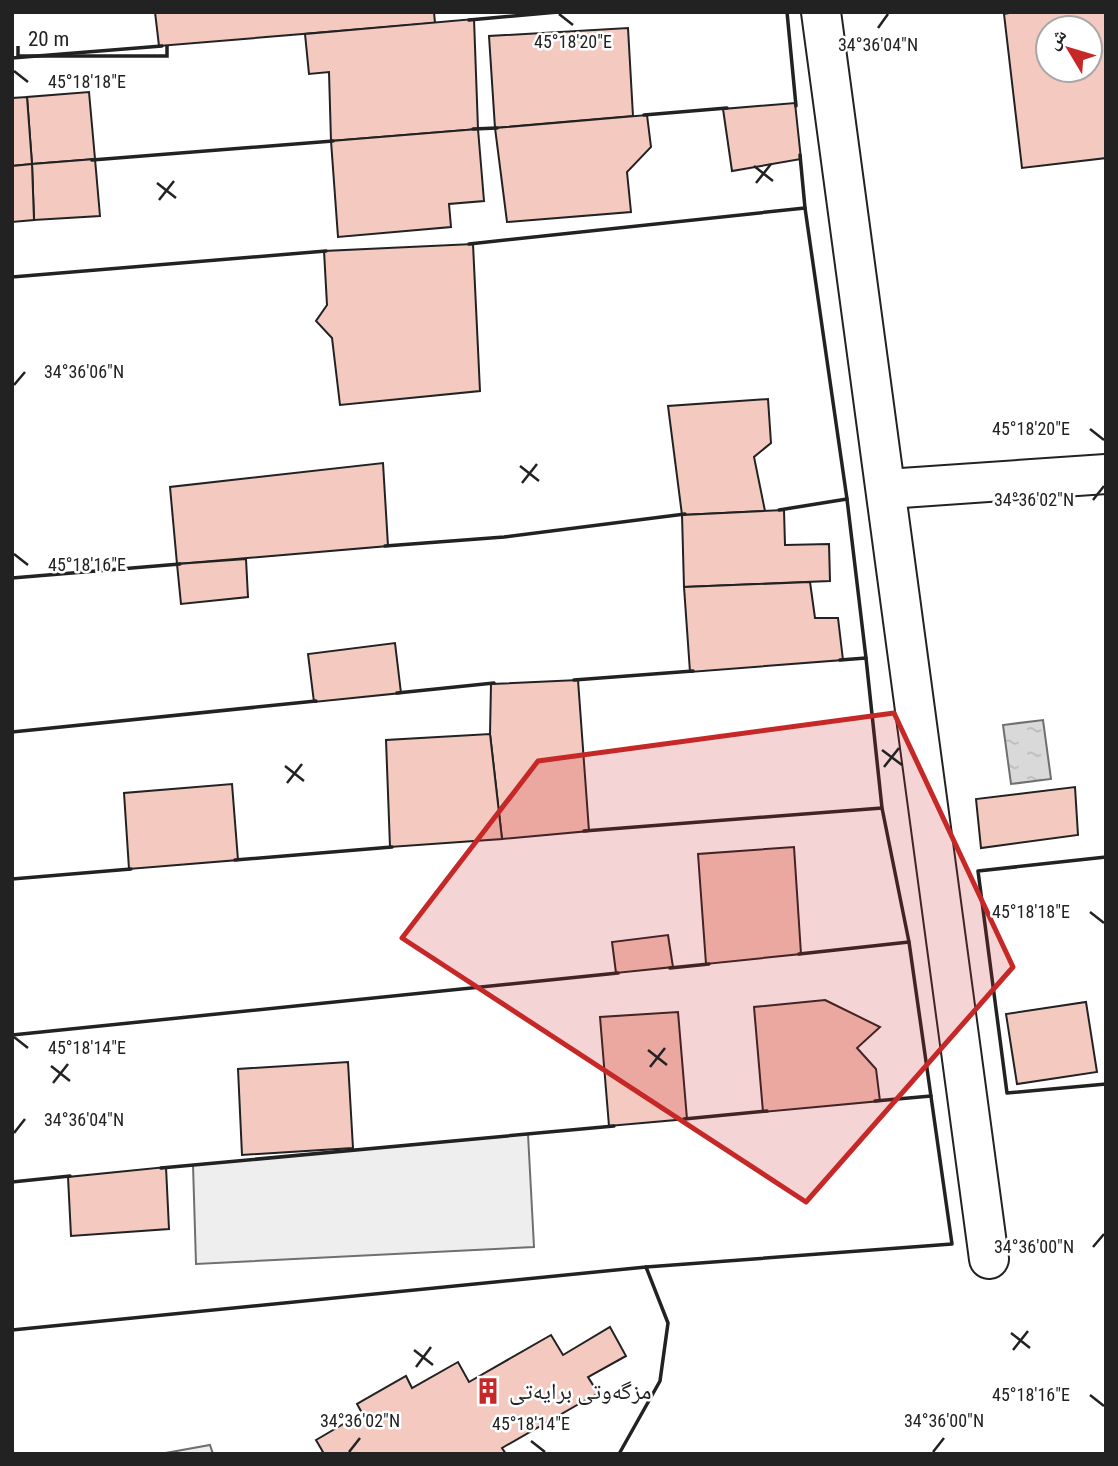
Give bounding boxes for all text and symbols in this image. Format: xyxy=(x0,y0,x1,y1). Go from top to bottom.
scale bar xyxy=(18,14,166,58)
north arrow xyxy=(1034,14,1104,84)
text: ش xyxy=(1041,24,1071,54)
text: 20 m xyxy=(28,27,69,51)
text: 45°18'20"E xyxy=(534,31,612,52)
text: 34°36'04"N xyxy=(838,34,918,55)
text: 45°18'18"E xyxy=(48,71,126,92)
text: 34°36'06"N xyxy=(44,361,124,382)
text: 45°18'20"E xyxy=(992,418,1070,439)
text: 34°36'02"N xyxy=(994,489,1074,510)
text: 45°18'16"E xyxy=(48,554,126,575)
text: 45°18'18"E xyxy=(992,901,1070,922)
text: 45°18'14"E xyxy=(48,1037,126,1058)
text: 34°36'04"N xyxy=(44,1109,124,1130)
text: 34°36'00"N xyxy=(994,1236,1074,1257)
building icon: مزگەوتی برایەتی xyxy=(473,1376,503,1406)
place label: مزگەوتی برایەتی xyxy=(509,1378,652,1405)
text: 45°18'16"E xyxy=(992,1384,1070,1405)
text: 34°36'02"N xyxy=(320,1410,400,1431)
text: 34°36'00"N xyxy=(904,1410,984,1431)
text: 45°18'14"E xyxy=(492,1413,570,1434)

